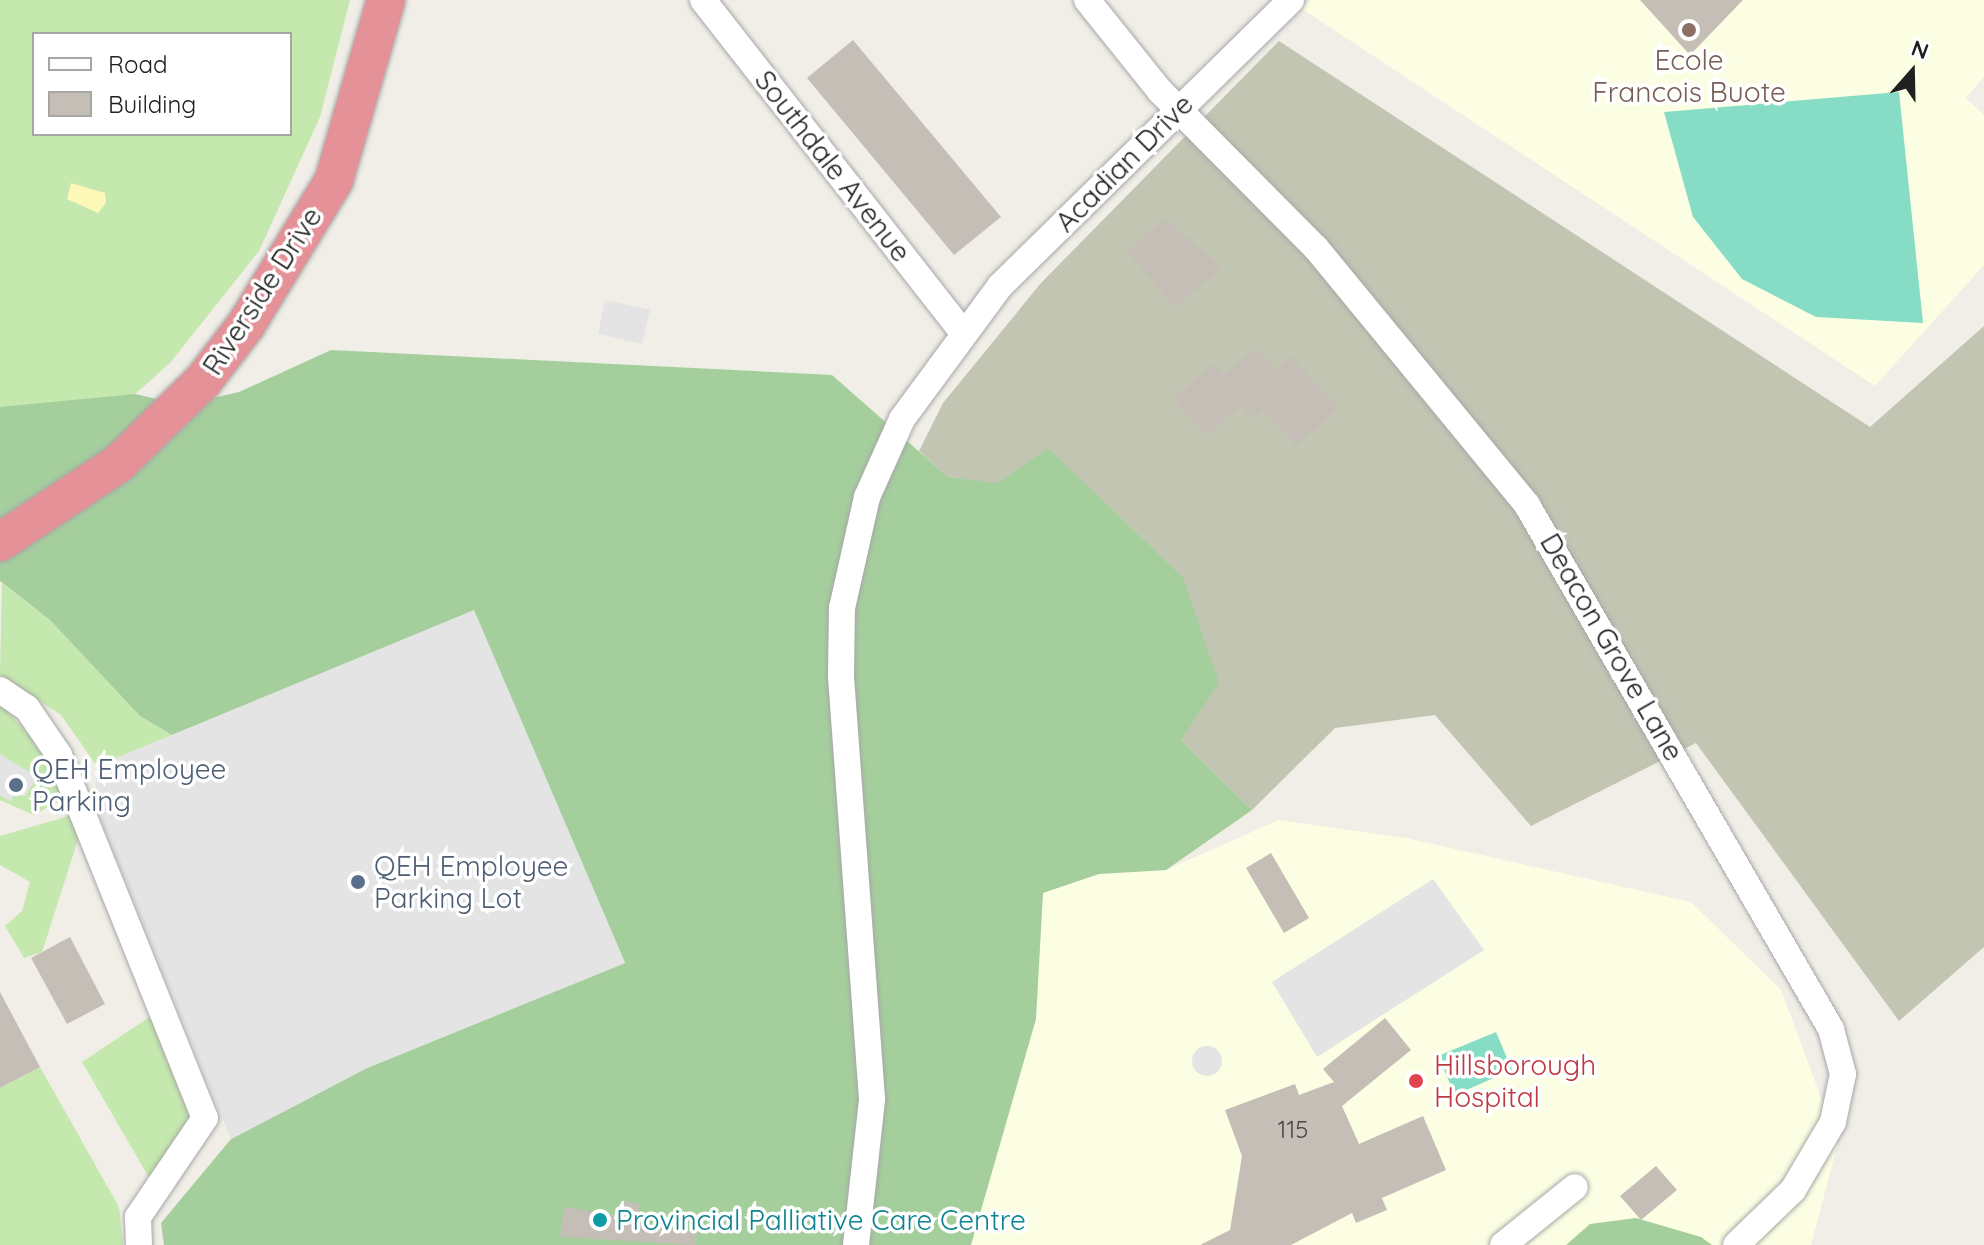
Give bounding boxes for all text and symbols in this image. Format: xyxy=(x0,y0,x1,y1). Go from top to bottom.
marker: Ecole Francois Buote xyxy=(1680,21,1698,39)
legend xyxy=(32,32,292,136)
north arrow xyxy=(1872,32,1952,112)
text: N xyxy=(1908,34,1933,65)
place label: Ecole Francois Buote xyxy=(1592,43,1786,109)
text: Road xyxy=(108,49,168,79)
street label: Southdale Avenue xyxy=(748,64,918,268)
street label: Acadian Drive xyxy=(1048,87,1200,239)
text: Building xyxy=(108,89,196,119)
street label: Riverside Drive xyxy=(195,201,329,381)
street label: Deacon Grove Lane xyxy=(1533,527,1691,767)
place label: QEH Employee Parking xyxy=(32,752,226,818)
marker: QEH Employee Parking xyxy=(7,776,25,794)
place label: QEH Employee Parking Lot xyxy=(374,849,568,915)
marker: QEH Employee Parking Lot xyxy=(349,873,367,891)
place label: Hillsborough Hospital xyxy=(1434,1048,1596,1114)
marker: Hillsborough Hospital xyxy=(1405,1070,1427,1092)
house number: 115 xyxy=(1278,1116,1308,1144)
place label: Provincial Palliative Care Centre xyxy=(616,1203,1026,1237)
marker: Provincial Palliative Care Centre xyxy=(591,1211,609,1229)

